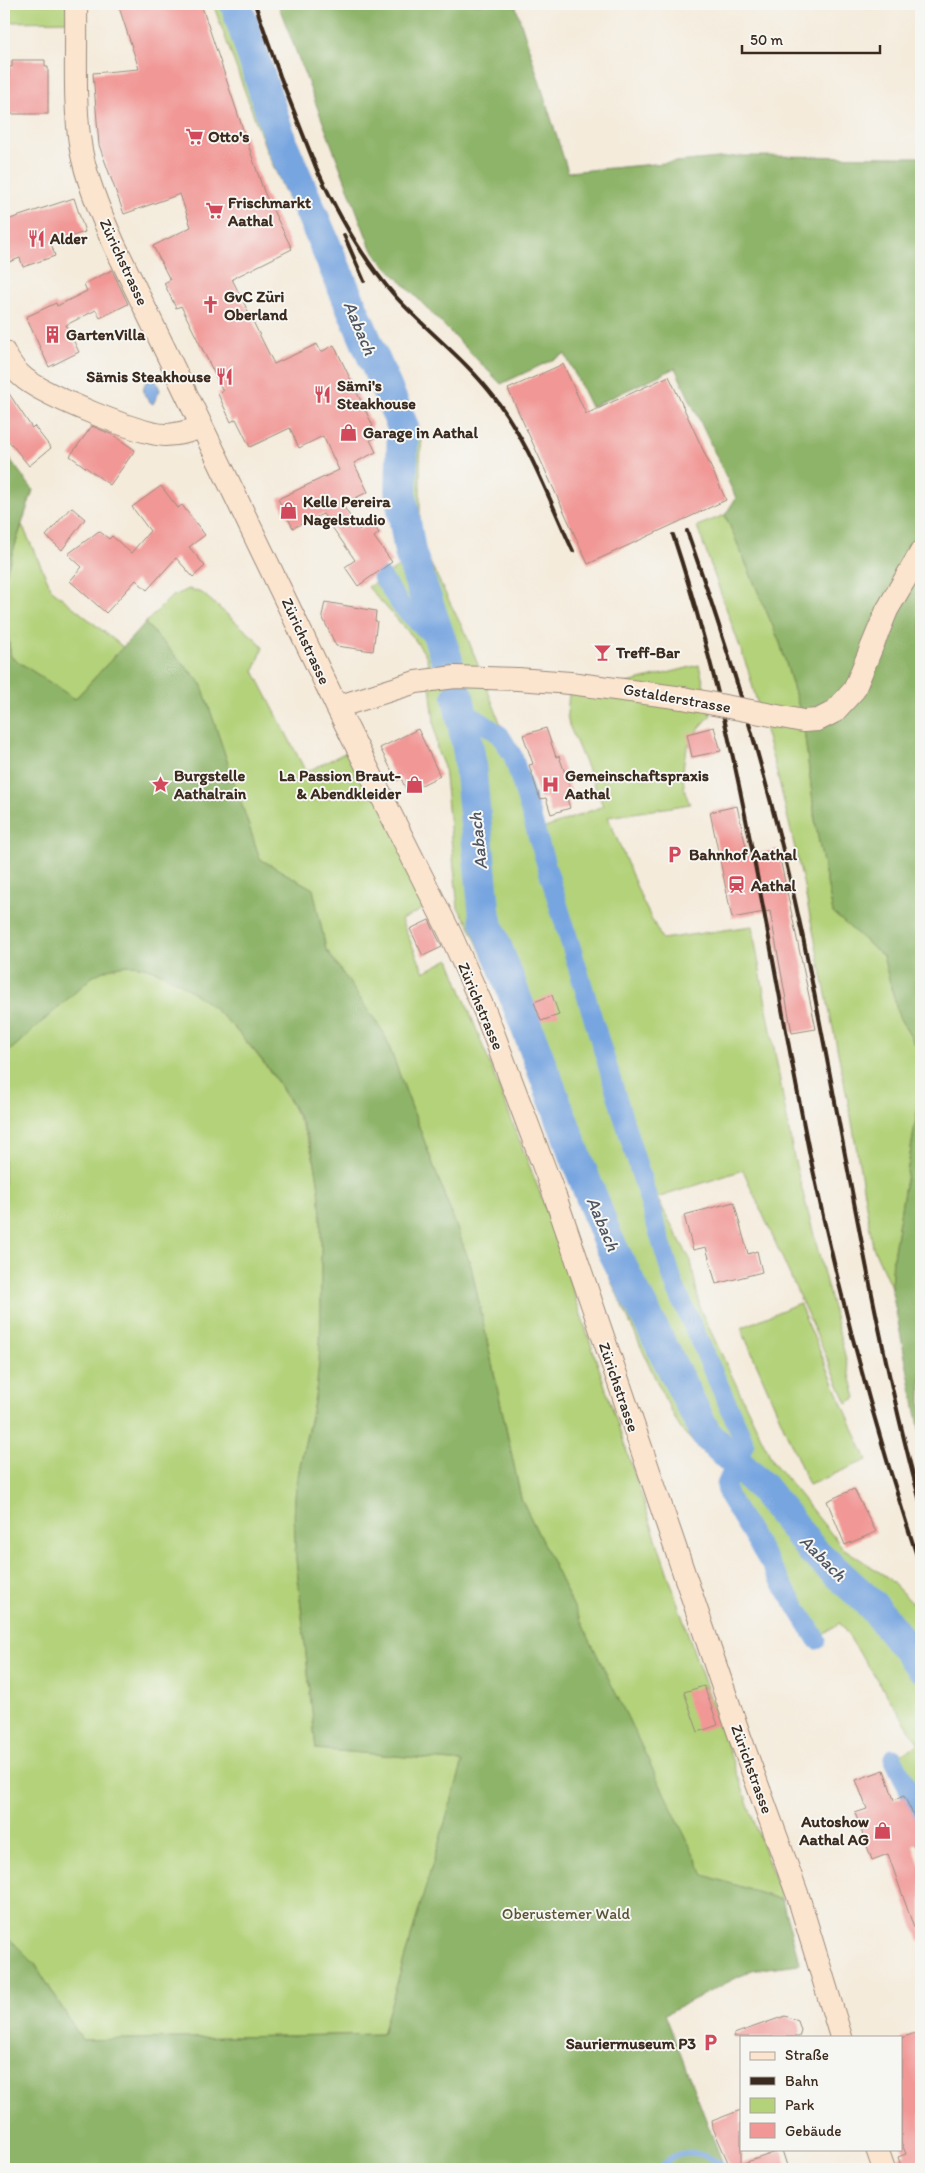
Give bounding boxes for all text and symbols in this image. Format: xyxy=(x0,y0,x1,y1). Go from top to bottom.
scale bar xyxy=(742,22,880,54)
text: 50 m xyxy=(750,31,783,49)
supermarket icon: Otto's xyxy=(184,126,204,146)
place label: Otto's xyxy=(208,127,249,146)
place label: Frischmarkt Aathal xyxy=(227,193,311,230)
supermarket icon: Frischmarkt Aathal xyxy=(204,201,224,221)
street label: Zürichstrasse xyxy=(96,216,152,309)
restaurant icon: Alder xyxy=(26,228,46,248)
place label: Alder xyxy=(49,229,88,248)
place label: GvC Züri Oberland xyxy=(224,287,288,324)
church icon: GvC Züri Oberland xyxy=(200,295,220,315)
water label: Aabach xyxy=(339,298,381,359)
building icon: GartenVilla xyxy=(42,324,62,344)
place label: GartenVilla xyxy=(66,325,146,344)
restaurant icon: Sämis Steakhouse xyxy=(215,366,235,386)
place label: Sämis Steakhouse xyxy=(86,367,211,386)
place label: Sämi's Steakhouse xyxy=(337,376,416,413)
restaurant icon: Sämi's Steakhouse xyxy=(313,384,333,404)
shop icon: Garage in Aathal xyxy=(339,422,359,442)
place label: Garage in Aathal xyxy=(363,423,478,443)
place label: Kelle Pereira Nagelstudio xyxy=(303,492,391,530)
shop icon: Kelle Pereira Nagelstudio xyxy=(279,500,299,520)
street label: Zürichstrasse xyxy=(278,595,334,688)
bar icon: Treff-Bar xyxy=(592,642,612,662)
place label: Treff-Bar xyxy=(615,643,681,662)
street label: Gstalderstrasse xyxy=(622,679,732,717)
place label: Burgstelle Aathalrain xyxy=(173,766,247,803)
place label: La Passion Braut- & Abendkleider xyxy=(279,766,402,803)
place label: Gemeinschaftspraxis Aathal xyxy=(564,766,709,803)
place icon: Burgstelle Aathalrain xyxy=(150,774,170,794)
shop icon: La Passion Braut- & Abendkleider xyxy=(405,774,425,794)
hospital icon: Gemeinschaftspraxis Aathal xyxy=(541,774,561,794)
water label: Aabach xyxy=(464,811,492,870)
parking icon: Bahnhof Aathal xyxy=(665,844,685,864)
place label: Bahnhof Aathal xyxy=(689,845,797,864)
station icon: Aathal xyxy=(727,875,747,895)
place label: Aathal xyxy=(750,876,797,895)
street label: Zürichstrasse xyxy=(454,959,508,1053)
water label: Aabach xyxy=(582,1194,624,1255)
street label: Zürichstrasse xyxy=(595,1340,643,1435)
water label: Aabach xyxy=(795,1530,851,1586)
street label: Zürichstrasse xyxy=(727,1722,777,1816)
place label: Autoshow Aathal AG xyxy=(798,1812,869,1849)
shop icon: Autoshow Aathal AG xyxy=(873,1820,893,1840)
park label: Oberustemer Wald xyxy=(502,1904,631,1923)
parking icon: Sauriermuseum P3 xyxy=(700,2033,720,2053)
place label: Sauriermuseum P3 xyxy=(566,2034,696,2053)
legend xyxy=(740,2036,902,2150)
text: Straße xyxy=(785,2046,829,2064)
text: Bahn xyxy=(785,2072,819,2090)
text: Park xyxy=(785,2096,815,2114)
text: Gebäude xyxy=(785,2122,842,2140)

